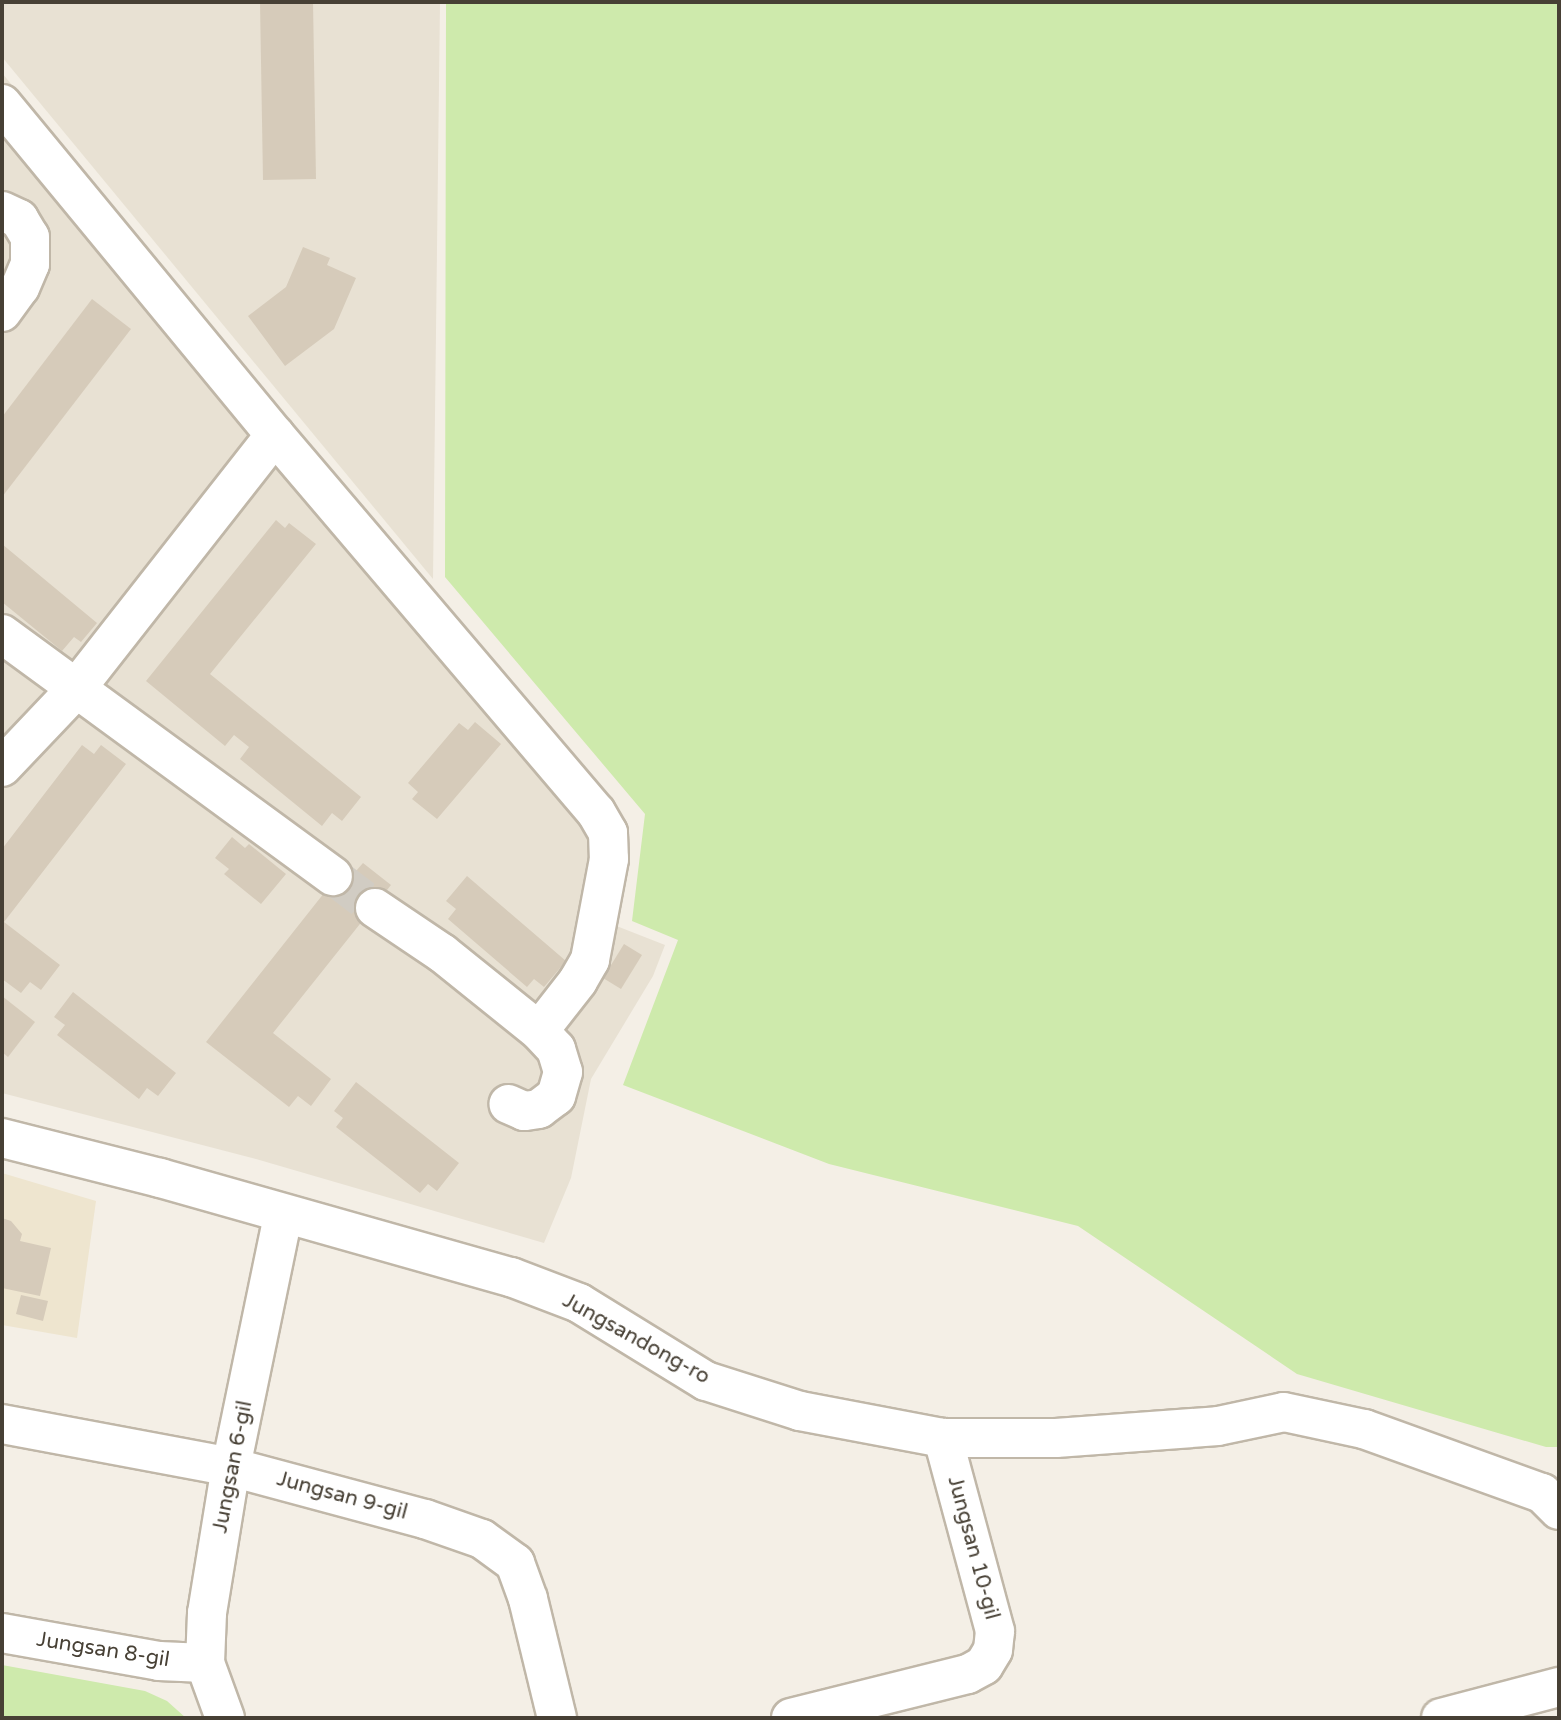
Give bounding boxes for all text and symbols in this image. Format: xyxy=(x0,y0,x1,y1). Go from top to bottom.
street label: Jungsandong-ro xyxy=(558,1288,714,1390)
street label: Jungsan 6-gil xyxy=(208,1399,258,1535)
street label: Jungsan 9-gil xyxy=(274,1466,410,1526)
street label: Jungsan 10-gil xyxy=(942,1474,1004,1622)
street label: Jungsan 8-gil xyxy=(35,1627,171,1673)

